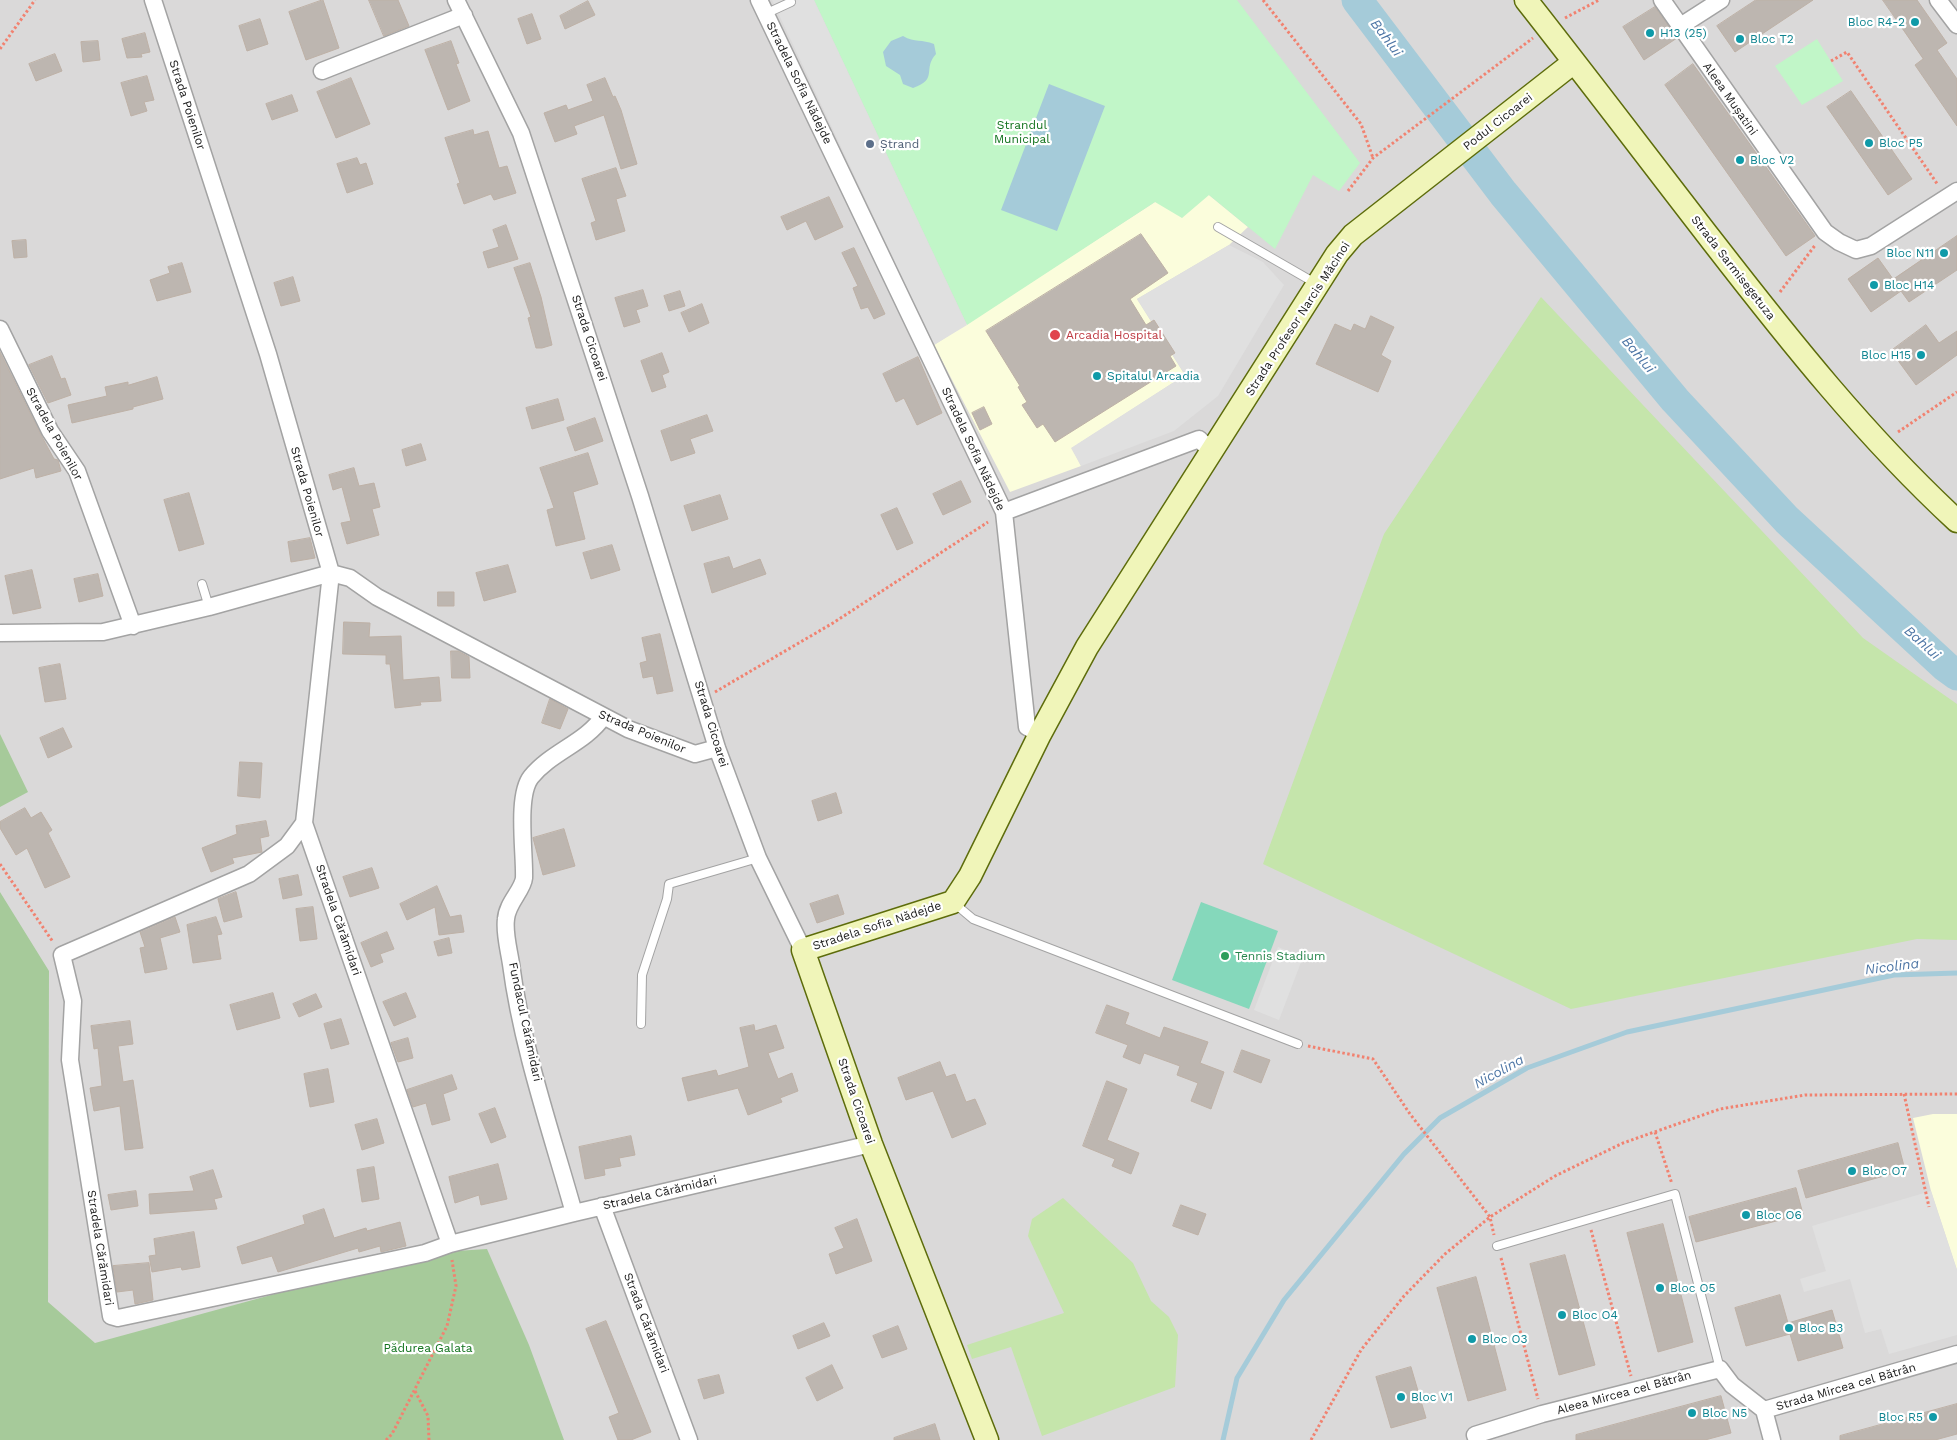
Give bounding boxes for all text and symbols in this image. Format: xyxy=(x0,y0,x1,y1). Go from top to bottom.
place label: Bloc R4-2 xyxy=(1848,15,1905,29)
water label: Bahlui xyxy=(1367,16,1405,60)
marker: Bloc R4-2 xyxy=(1909,16,1921,28)
street label: Stradela Sofia Nădejde xyxy=(763,19,835,147)
place label: H13 (25) xyxy=(1660,26,1707,40)
marker: H13 (25) xyxy=(1644,27,1656,39)
place label: Bloc T2 xyxy=(1750,32,1794,46)
marker: Bloc T2 xyxy=(1734,33,1746,45)
street label: Strada Poienilor xyxy=(166,58,208,152)
street label: Aleea Mușatini xyxy=(1700,60,1760,138)
street label: Podul Cicoarei xyxy=(1460,90,1536,154)
park label: Ștrandul Municipal xyxy=(994,118,1050,146)
place label: Bloc P5 xyxy=(1879,136,1923,150)
place label: Ștrand xyxy=(880,137,919,151)
marker: Bloc P5 xyxy=(1863,137,1875,149)
marker: Ștrand xyxy=(864,138,876,150)
place label: Bloc V2 xyxy=(1750,153,1794,167)
marker: Bloc V2 xyxy=(1734,154,1746,166)
street label: Strada Sarmisegetuza xyxy=(1688,213,1778,323)
street label: Strada Profesor Narcis Măcinoi xyxy=(1243,239,1353,399)
place label: Bloc N11 xyxy=(1886,246,1934,260)
marker: Bloc N11 xyxy=(1938,247,1950,259)
place label: Bloc H14 xyxy=(1884,278,1934,292)
marker: Bloc H14 xyxy=(1868,279,1880,291)
street label: Strada Cicoarei xyxy=(568,293,610,383)
marker: Arcadia Hospital xyxy=(1048,328,1062,342)
place label: Arcadia Hospital xyxy=(1066,328,1162,342)
water label: Bahlui xyxy=(1618,333,1658,377)
place label: Bloc H15 xyxy=(1861,348,1911,362)
marker: Bloc H15 xyxy=(1915,349,1927,361)
place label: Spitalul Arcadia xyxy=(1107,369,1200,383)
marker: Spitalul Arcadia xyxy=(1091,370,1103,382)
street label: Stradela Poienilor xyxy=(22,385,86,483)
street label: Stradela Sofia Nădejde xyxy=(938,385,1008,513)
street label: Strada Poienilor xyxy=(287,445,327,539)
water label: Bahlui xyxy=(1901,623,1943,663)
street label: Strada Cicoarei xyxy=(691,679,731,769)
street label: Strada Poienilor xyxy=(596,707,688,757)
street label: Stradela Cărămidari xyxy=(312,862,364,978)
street label: Stradela Sofia Nădejde xyxy=(811,898,943,954)
place label: Tennis Stadium xyxy=(1235,949,1325,963)
marker: Tennis Stadium xyxy=(1219,950,1231,962)
water label: Nicolina xyxy=(1864,955,1920,979)
street label: Fundacul Cărămidari xyxy=(505,961,545,1083)
water label: Nicolina xyxy=(1471,1051,1527,1093)
street label: Strada Cicoarei xyxy=(835,1056,877,1146)
place label: Bloc O7 xyxy=(1862,1164,1907,1178)
marker: Bloc O7 xyxy=(1846,1165,1858,1177)
street label: Stradela Cărămidari xyxy=(601,1173,719,1213)
street label: Stradela Cărămidari xyxy=(84,1189,116,1307)
place label: Bloc O6 xyxy=(1756,1208,1802,1222)
marker: Bloc O6 xyxy=(1740,1209,1752,1221)
street label: Strada Cărămidari xyxy=(620,1271,672,1375)
place label: Bloc O5 xyxy=(1670,1281,1715,1295)
marker: Bloc O5 xyxy=(1654,1282,1666,1294)
place label: Bloc O4 xyxy=(1572,1308,1618,1322)
marker: Bloc O4 xyxy=(1556,1309,1568,1321)
place label: Bloc B3 xyxy=(1799,1321,1843,1335)
marker: Bloc B3 xyxy=(1783,1322,1795,1334)
place label: Bloc O3 xyxy=(1482,1332,1527,1346)
marker: Bloc O3 xyxy=(1466,1333,1478,1345)
park label: Pădurea Galata xyxy=(383,1341,473,1355)
street label: Strada Mircea cel Bătrân xyxy=(1774,1360,1918,1414)
street label: Aleea Mircea cel Bătrân xyxy=(1555,1368,1693,1418)
place label: Bloc V1 xyxy=(1411,1390,1453,1404)
marker: Bloc V1 xyxy=(1395,1391,1407,1403)
place label: Bloc N5 xyxy=(1702,1406,1747,1420)
marker: Bloc N5 xyxy=(1686,1407,1698,1419)
place label: Bloc R5 xyxy=(1879,1410,1923,1424)
marker: Bloc R5 xyxy=(1927,1411,1939,1423)

